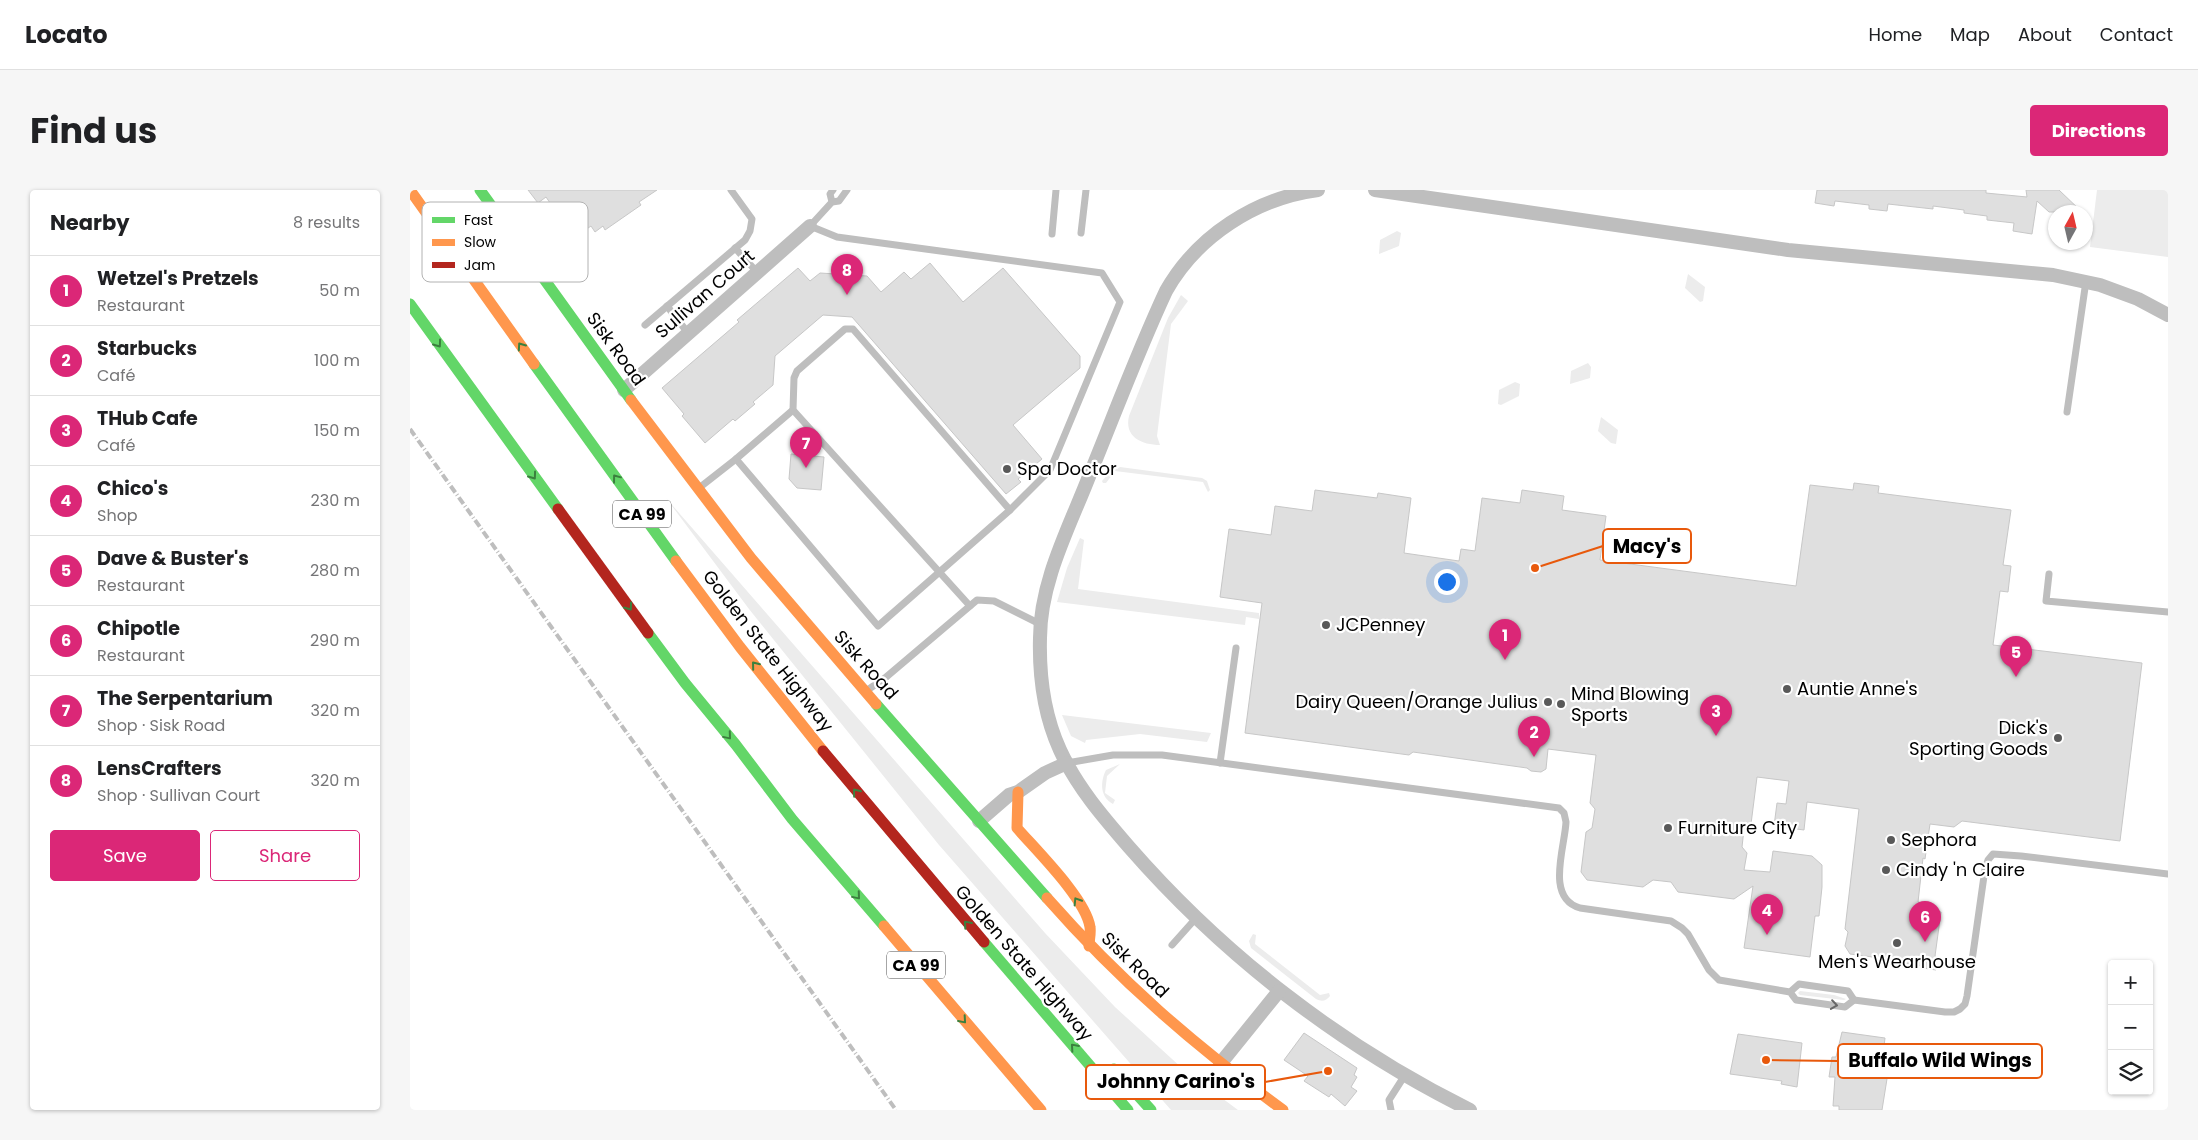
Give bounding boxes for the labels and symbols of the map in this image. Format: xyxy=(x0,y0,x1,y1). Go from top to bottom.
legend xyxy=(422,202,588,282)
north arrow xyxy=(2048,205,2093,250)
text: Fast xyxy=(464,210,493,230)
text: Slow xyxy=(464,232,497,252)
street label: Sullivan Court xyxy=(650,243,760,344)
pin: 8 xyxy=(831,254,863,295)
text: Jam xyxy=(464,255,495,275)
street label: Sisk Road xyxy=(581,307,652,391)
one-way arrow xyxy=(432,338,441,347)
one-way arrow xyxy=(518,342,527,352)
pin: 7 xyxy=(790,427,822,468)
place label: Spa Doctor xyxy=(1017,456,1117,481)
marker: Spa Doctor xyxy=(1001,463,1013,475)
one-way arrow xyxy=(527,470,536,480)
one-way arrow xyxy=(613,475,621,484)
road number: CA 99 xyxy=(613,500,671,528)
callout: Macy's xyxy=(1603,529,1691,563)
text: Macy's xyxy=(1613,533,1681,560)
street label: Golden State Highway xyxy=(697,565,840,737)
your location xyxy=(1434,569,1460,595)
one-way arrow xyxy=(623,601,632,611)
place label: JCPenney xyxy=(1336,612,1425,637)
marker: JCPenney xyxy=(1320,619,1332,631)
pin: 1 xyxy=(1489,619,1521,660)
street label: Sisk Road xyxy=(829,625,904,705)
pin: 5 xyxy=(2000,636,2032,677)
one-way arrow xyxy=(752,662,760,671)
place label: Auntie Anne's xyxy=(1797,676,1918,701)
place label: Mind Blowing Sports xyxy=(1571,681,1689,727)
marker: Auntie Anne's xyxy=(1781,683,1793,695)
place label: Dairy Queen/Orange Julius xyxy=(1295,689,1538,714)
pin: 3 xyxy=(1700,695,1732,736)
marker: Dairy Queen/Orange Julius xyxy=(1542,696,1554,708)
marker: Mind Blowing Sports xyxy=(1555,698,1567,710)
place label: Dick's Sporting Goods xyxy=(1909,715,2048,761)
pin: 2 xyxy=(1518,716,1550,757)
one-way arrow xyxy=(722,730,731,739)
marker: Dick's Sporting Goods xyxy=(2052,732,2064,744)
one-way arrow xyxy=(853,789,861,798)
place label: Furniture City xyxy=(1678,815,1797,840)
marker: Furniture City xyxy=(1662,822,1674,834)
place label: Sephora xyxy=(1901,827,1977,852)
marker: Sephora xyxy=(1885,834,1897,846)
place label: Cindy 'n Claire xyxy=(1896,857,2025,882)
marker: Cindy 'n Claire xyxy=(1880,864,1892,876)
street label: Golden State Highway xyxy=(950,879,1099,1046)
one-way arrow xyxy=(852,890,860,899)
pin: 4 xyxy=(1751,894,1783,935)
one-way arrow xyxy=(1074,897,1083,907)
pin: 6 xyxy=(1909,901,1941,942)
one-way arrow xyxy=(964,921,973,930)
street label: Sisk Road xyxy=(1096,926,1175,1003)
marker: Men's Wearhouse xyxy=(1891,937,1903,949)
place label: Men's Wearhouse xyxy=(1818,949,1976,974)
road number: CA 99 xyxy=(887,952,945,978)
one-way arrow xyxy=(1830,999,1838,1010)
one-way arrow xyxy=(957,1014,966,1023)
one-way arrow xyxy=(1070,1043,1079,1052)
callout: Buffalo Wild Wings xyxy=(1838,1044,2042,1078)
text: Buffalo Wild Wings xyxy=(1848,1047,2032,1074)
callout: Johnny Carino's xyxy=(1086,1065,1265,1099)
text: Johnny Carino's xyxy=(1097,1068,1255,1095)

